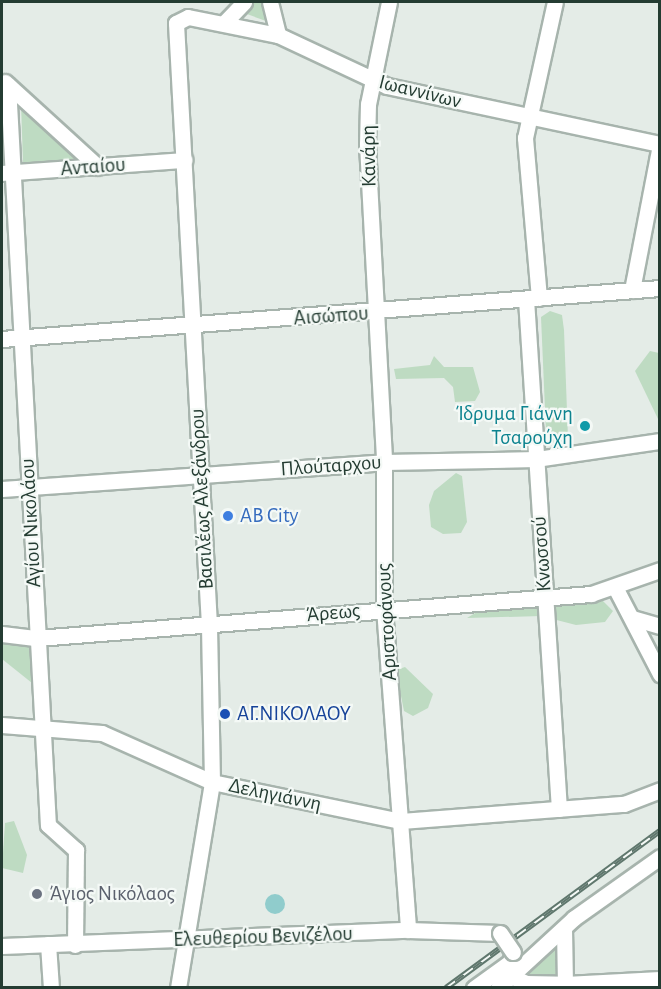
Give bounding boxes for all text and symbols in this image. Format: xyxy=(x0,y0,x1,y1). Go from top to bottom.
street label: Ιωαννίνων xyxy=(376,70,464,114)
street label: Κανάρη xyxy=(356,125,382,187)
street label: Ανταίου xyxy=(60,152,126,182)
street label: Αισώπου xyxy=(293,301,369,331)
place label: Ίδρυμα Γιάννη Τσαρούχη xyxy=(456,401,573,451)
street label: Βασιλέως Αλεξάνδρου xyxy=(185,408,219,590)
marker: Ίδρυμα Γιάννη Τσαρούχη xyxy=(578,419,592,433)
street label: Πλούταρχου xyxy=(280,450,382,482)
street label: Αγίου Νικολάου xyxy=(15,458,47,588)
place label: AB City xyxy=(240,503,299,529)
marker: AB City xyxy=(221,509,235,523)
street label: Κνωσσού xyxy=(527,515,557,593)
street label: Αριστοφάνους xyxy=(371,563,403,681)
street label: Άρεως xyxy=(305,598,361,628)
place label: ΑΓ.ΝΙΚΟΛΑΟΥ xyxy=(237,701,351,727)
marker: ΑΓ.ΝΙΚΟΛΑΟΥ xyxy=(218,707,232,721)
street label: Δεληγιάννη xyxy=(226,773,324,817)
place label: Άγιος Νικόλαος xyxy=(49,881,175,907)
marker: Άγιος Νικόλαος xyxy=(30,887,44,901)
street label: Ελευθερίου Βενιζέλου xyxy=(173,921,353,953)

